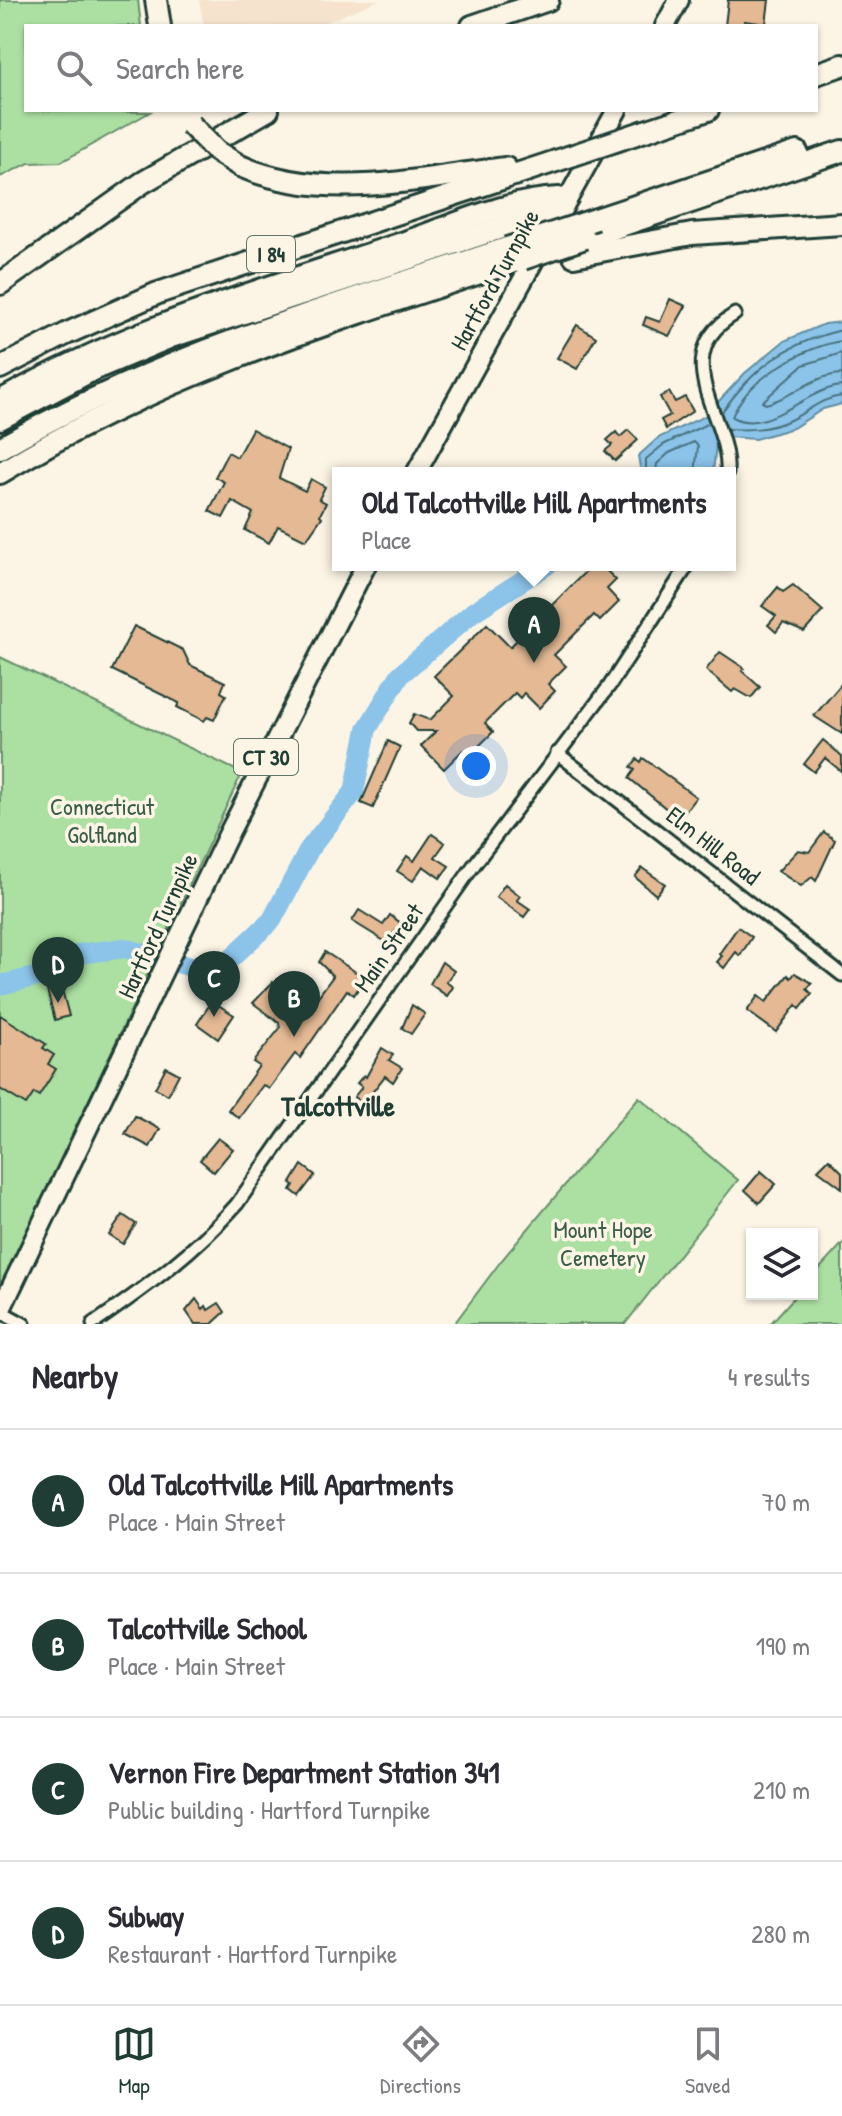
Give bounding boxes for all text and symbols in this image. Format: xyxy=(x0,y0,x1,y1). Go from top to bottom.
search box xyxy=(24,24,818,112)
icon: search xyxy=(52,46,96,90)
text: Search here xyxy=(116,48,244,88)
street label: Hartford Turnpike xyxy=(442,203,546,356)
road number: I 84 xyxy=(247,236,295,272)
popup xyxy=(332,467,736,571)
text: Old Talcottville Mill Apartments xyxy=(361,482,707,522)
text: Place xyxy=(361,522,411,557)
pin: A xyxy=(508,597,560,663)
road number: CT 30 xyxy=(234,739,298,775)
your location xyxy=(456,746,496,786)
park label: Connecticut Golfland xyxy=(50,790,155,850)
street label: Elm Hill Road xyxy=(660,799,767,892)
street label: Hartford Turnpike xyxy=(109,847,205,1003)
street label: Main Street xyxy=(346,896,431,998)
pin: D xyxy=(32,937,84,1003)
pin: C xyxy=(188,951,240,1017)
pin: B xyxy=(268,971,320,1037)
district label: Talcottville xyxy=(280,1087,396,1125)
park label: Mount Hope Cemetery xyxy=(554,1213,653,1273)
map controls xyxy=(746,1228,818,1300)
button: layers xyxy=(746,1228,818,1300)
text: Nearby xyxy=(32,1353,118,1399)
text: 4 results xyxy=(728,1359,810,1394)
text: Old Talcottville Mill Apartments xyxy=(108,1464,453,1504)
text: A xyxy=(52,1484,64,1519)
text: 70 m xyxy=(762,1484,810,1519)
text: Place · Main Street xyxy=(108,1504,285,1539)
text: Talcottville School xyxy=(108,1608,307,1648)
text: B xyxy=(51,1628,65,1663)
text: 190 m xyxy=(756,1628,810,1663)
text: Place · Main Street xyxy=(108,1648,285,1683)
text: Vernon Fire Department Station 341 xyxy=(108,1752,500,1792)
text: C xyxy=(51,1772,65,1807)
text: 210 m xyxy=(753,1772,810,1807)
text: Public building · Hartford Turnpike xyxy=(108,1792,430,1827)
text: Subway xyxy=(108,1896,184,1936)
text: D xyxy=(52,1916,64,1951)
text: 280 m xyxy=(751,1916,810,1951)
text: Restaurant · Hartford Turnpike xyxy=(108,1936,397,1971)
tab: Map xyxy=(112,2022,156,2100)
tab: Directions xyxy=(380,2022,461,2100)
tab: Saved xyxy=(685,2022,730,2100)

